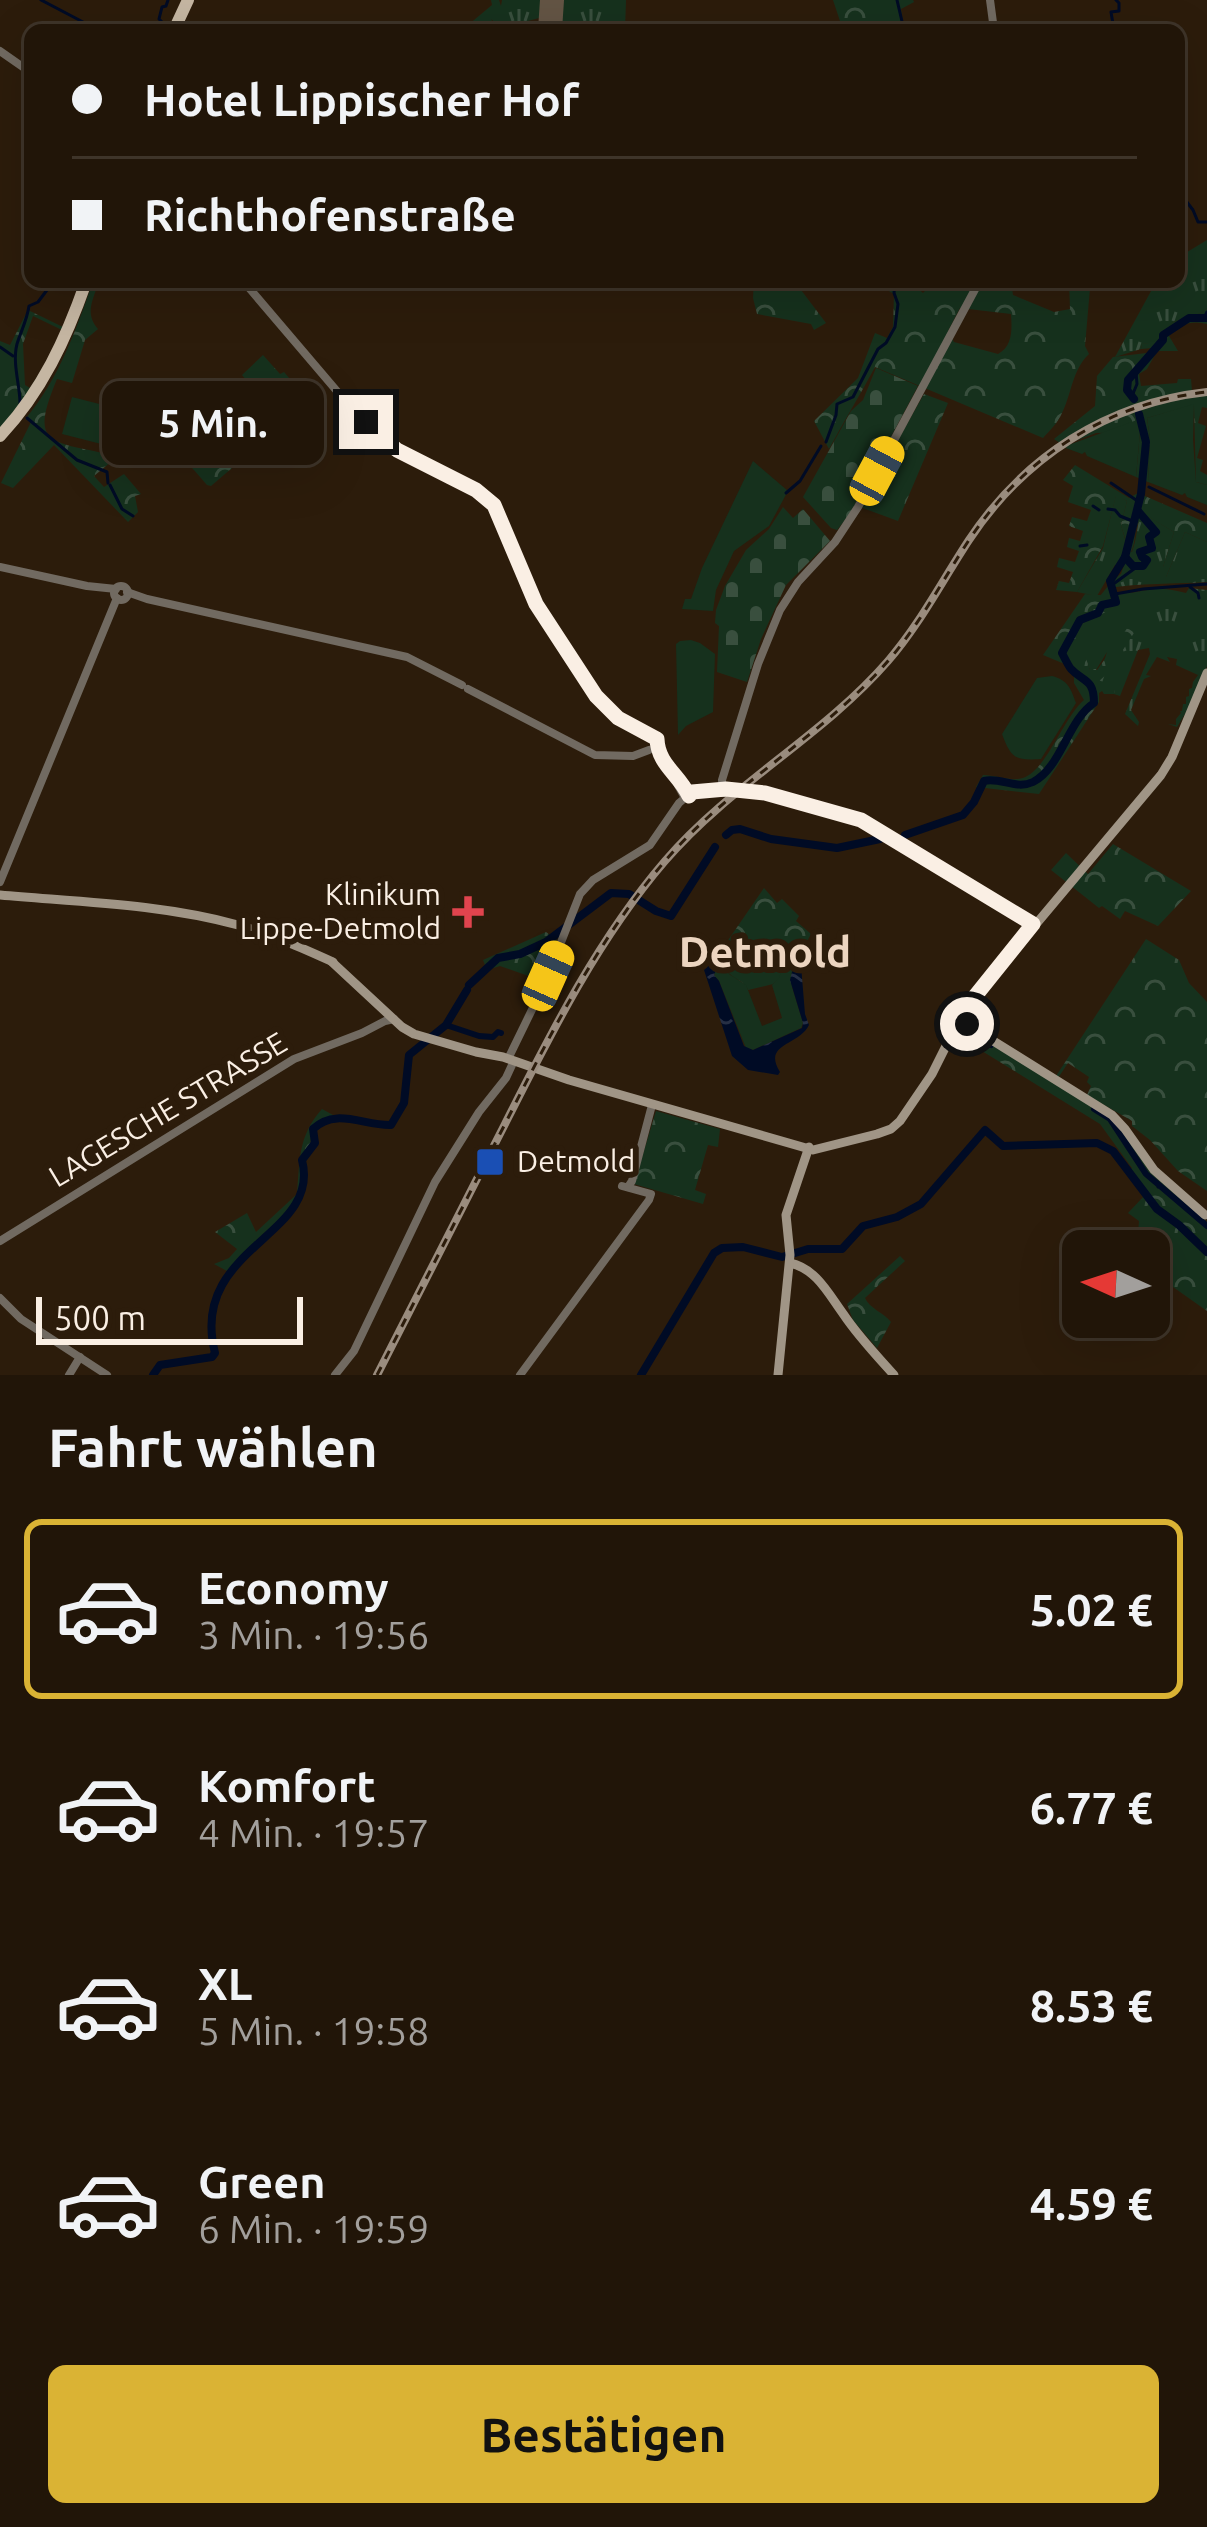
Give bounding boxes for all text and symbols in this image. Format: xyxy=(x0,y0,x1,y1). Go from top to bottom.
text: Hotel Lippischer Hof xyxy=(144,74,579,125)
text: Richthofenstraße xyxy=(144,189,516,240)
callout: 5 Min. xyxy=(102,380,324,464)
route end xyxy=(339,395,393,449)
text: 5 Min. xyxy=(158,401,268,444)
car xyxy=(844,431,910,511)
place label: Klinikum Lippe-Detmold xyxy=(240,877,441,945)
marker: Klinikum Lippe-Detmold xyxy=(452,896,484,928)
district label: Detmold xyxy=(679,928,851,975)
car xyxy=(517,936,579,1016)
route start xyxy=(940,997,994,1051)
street label: LAGESCHE STRASSE xyxy=(43,1025,292,1193)
place label: Detmold xyxy=(517,1144,635,1178)
marker: Detmold xyxy=(474,1146,506,1178)
north arrow xyxy=(1062,1230,1170,1338)
map controls xyxy=(1062,1230,1170,1338)
scale bar xyxy=(36,1291,303,1344)
text: 500 m xyxy=(54,1299,146,1336)
text: Fahrt wählen xyxy=(48,1417,378,1477)
icon: car xyxy=(54,1555,162,1663)
text: Economy xyxy=(198,1562,389,1613)
text: 5.02 € xyxy=(1030,1584,1153,1635)
text: 3 Min. · 19:56 xyxy=(198,1613,429,1656)
icon: car xyxy=(54,1753,162,1861)
text: Komfort xyxy=(198,1760,376,1811)
text: 6.77 € xyxy=(1030,1782,1153,1833)
text: 4 Min. · 19:57 xyxy=(198,1811,429,1854)
icon: car xyxy=(54,1951,162,2059)
text: XL xyxy=(198,1958,252,2009)
text: 8.53 € xyxy=(1030,1980,1153,2031)
text: 5 Min. · 19:58 xyxy=(198,2009,429,2052)
icon: car xyxy=(54,2149,162,2257)
text: Green xyxy=(198,2156,325,2207)
text: 4.59 € xyxy=(1030,2178,1153,2229)
text: 6 Min. · 19:59 xyxy=(198,2207,429,2250)
button: Bestätigen xyxy=(48,2365,1159,2503)

